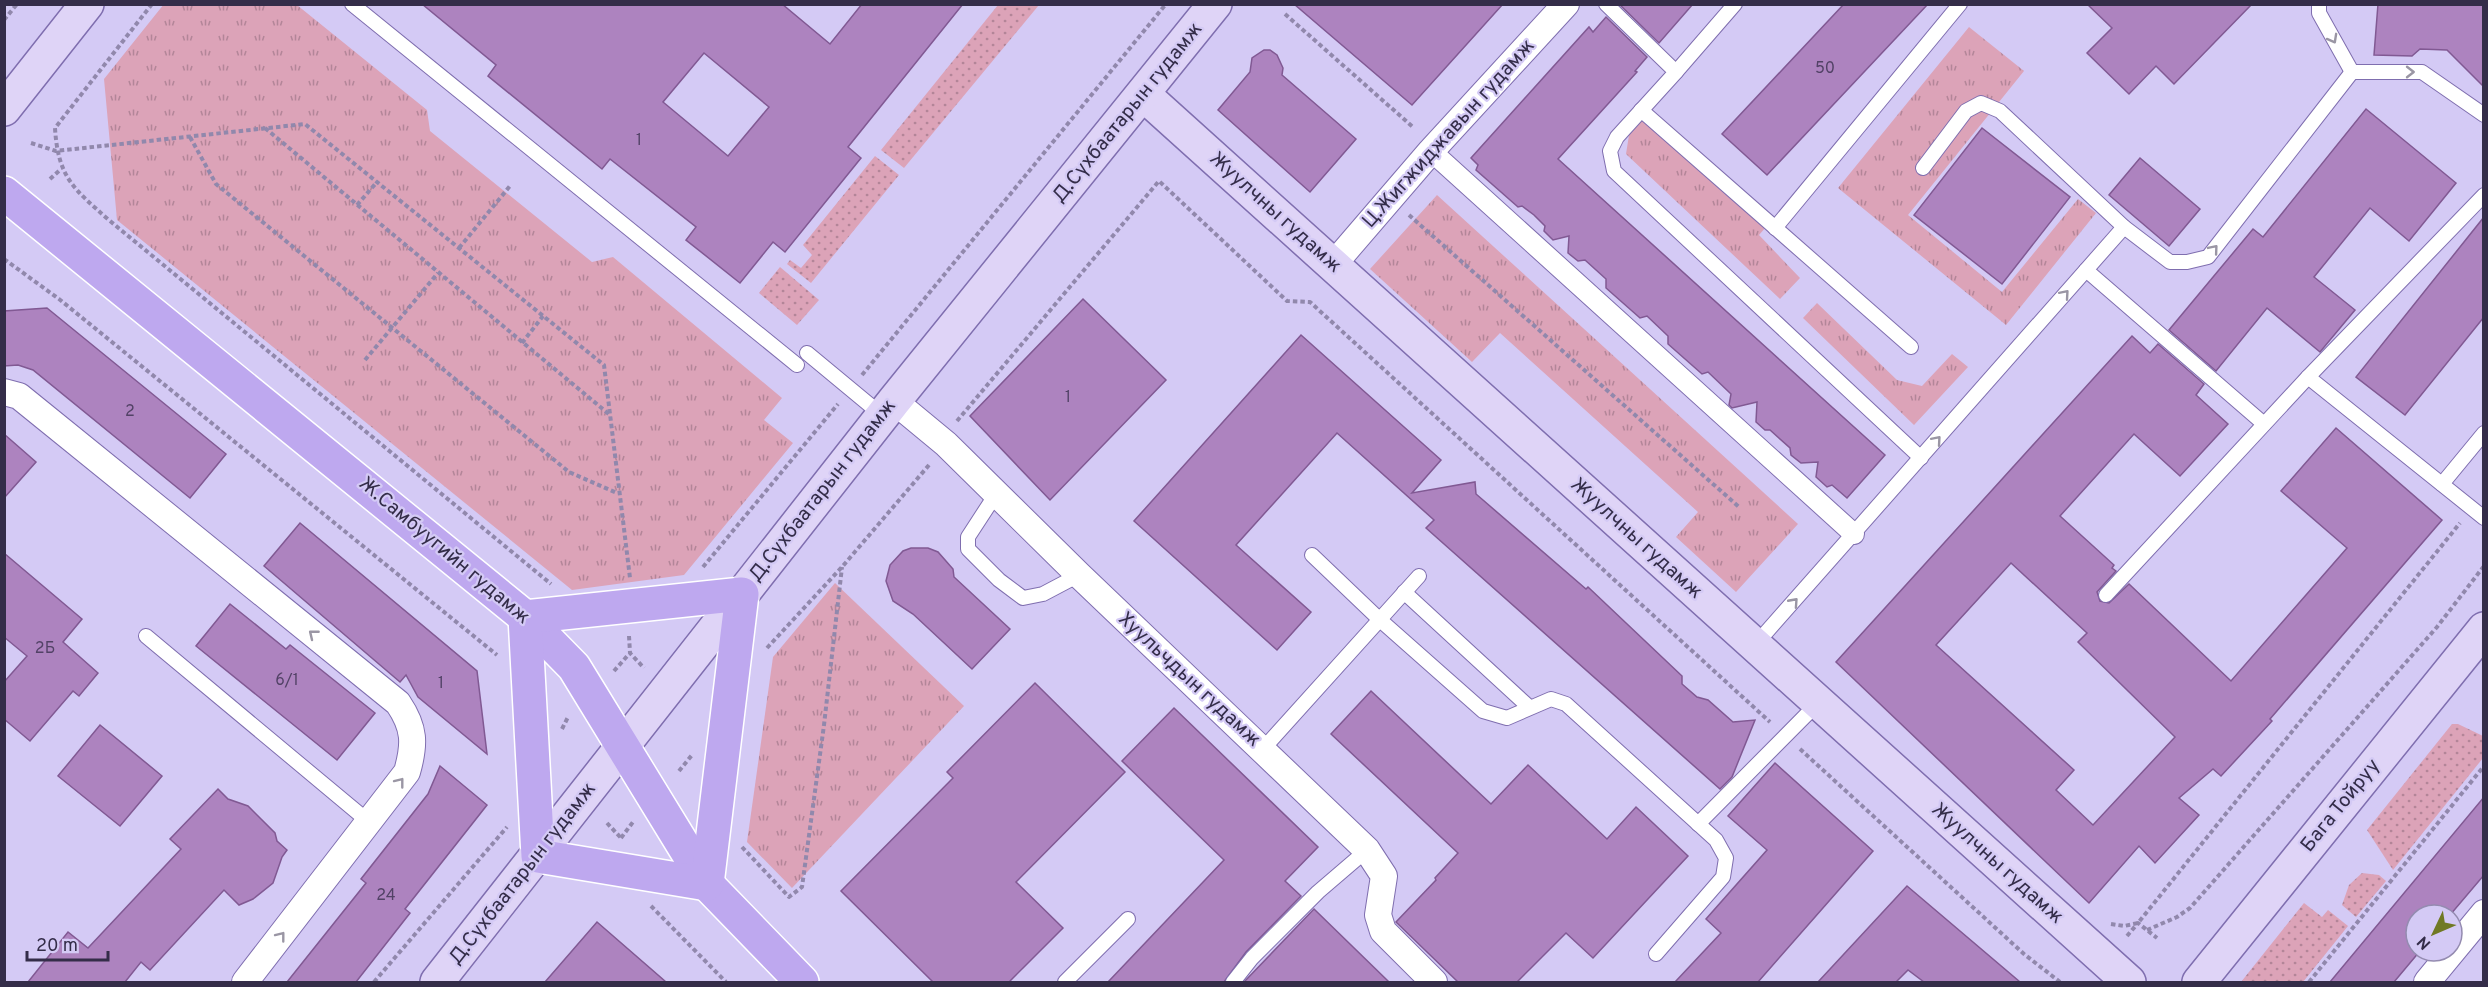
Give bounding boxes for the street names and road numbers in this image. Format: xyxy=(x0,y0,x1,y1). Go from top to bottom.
street label: Д.Сүхбаатарын гудамж xyxy=(1047,17,1209,209)
street label: Ц.Жигжиджавын гудамж xyxy=(1357,34,1541,234)
street label: Жуулчны гудамж xyxy=(1203,147,1347,279)
street label: Д.Сүхбаатарын гудамж xyxy=(743,394,903,588)
street label: Ж.Самбуугийн гудамж xyxy=(353,472,535,630)
street label: Жуулчны гудамж xyxy=(1564,473,1708,605)
street label: Хуульчдын гудамж xyxy=(1112,607,1266,753)
street label: Бага Тойруу xyxy=(2295,754,2387,858)
street label: Д.Сүхбаатарын гудамж xyxy=(443,777,603,971)
street label: Жуулчны гудамж xyxy=(1925,798,2069,930)

